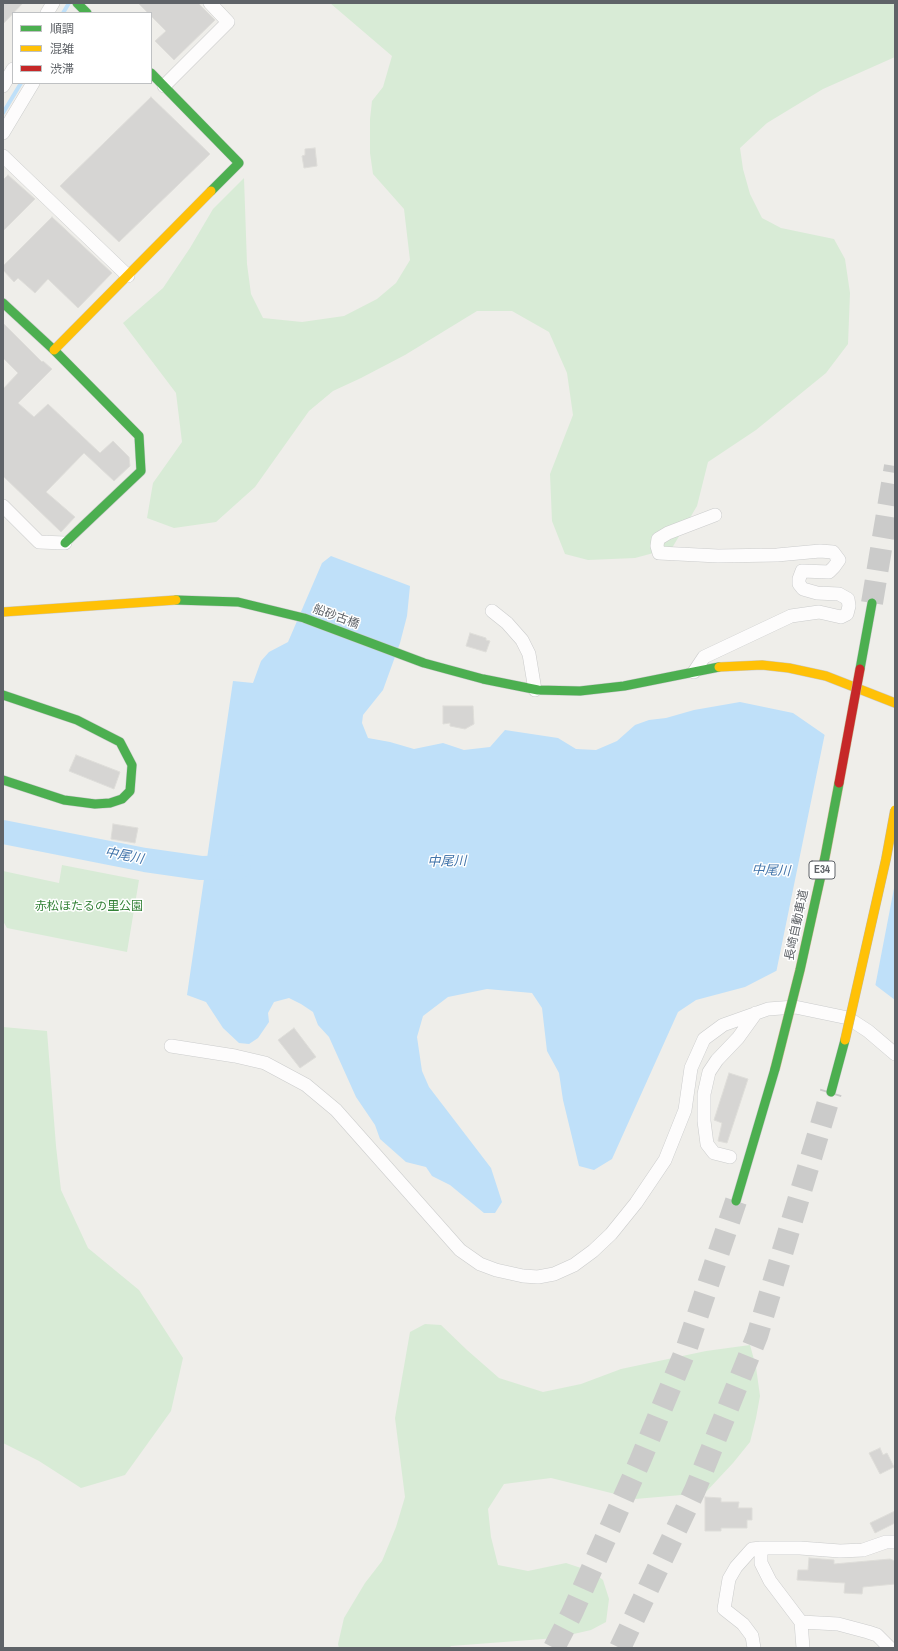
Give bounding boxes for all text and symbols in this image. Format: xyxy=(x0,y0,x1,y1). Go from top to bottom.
legend xyxy=(12,12,152,84)
text: 順調 xyxy=(50,21,74,37)
text: 混雑 xyxy=(50,41,74,57)
text: 渋滞 xyxy=(50,61,74,77)
street label: 船砂古橋 xyxy=(311,602,361,632)
water label: 中尾川 xyxy=(103,845,145,867)
water label: 中尾川 xyxy=(427,854,467,870)
road number: E34 xyxy=(809,861,835,879)
water label: 中尾川 xyxy=(751,863,791,879)
street label: 長崎自動車道 xyxy=(782,888,812,962)
park label: 赤松ほたるの里公園 xyxy=(35,900,143,914)

